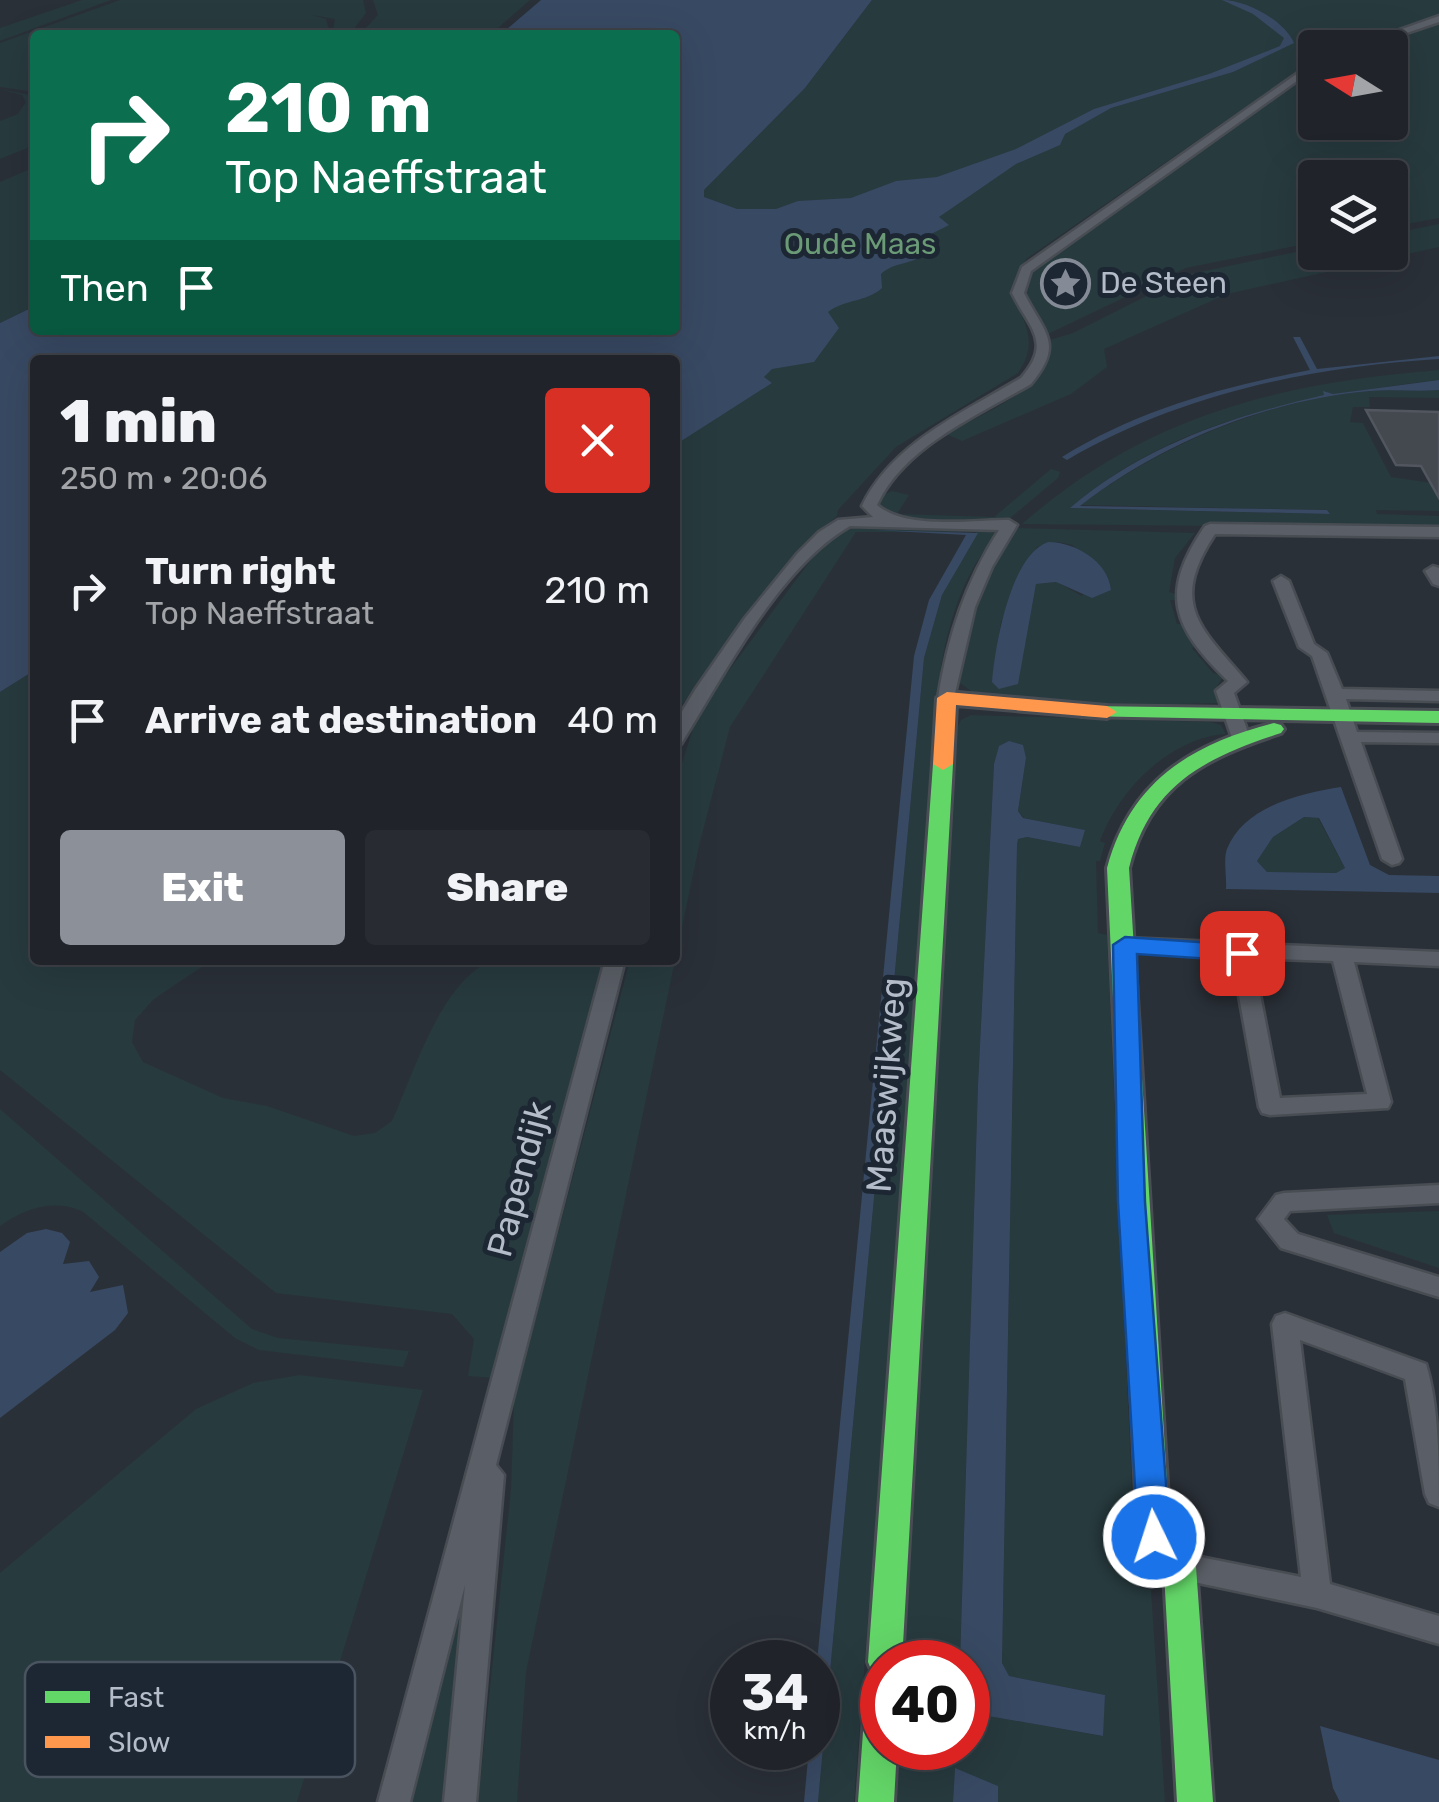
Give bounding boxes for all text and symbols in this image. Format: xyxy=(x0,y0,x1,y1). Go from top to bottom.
north arrow xyxy=(1298,30,1408,140)
map controls xyxy=(1298,30,1408,270)
text: 210 m xyxy=(225,67,432,150)
icon: right xyxy=(60,70,190,200)
text: Top Naeffstraat xyxy=(225,151,547,204)
button: layers xyxy=(1298,160,1408,270)
park label: Oude Maas xyxy=(784,226,936,262)
place icon: De Steen xyxy=(1039,257,1091,309)
icon: arrive xyxy=(169,260,224,315)
text: Then xyxy=(60,265,149,311)
place label: De Steen xyxy=(1100,265,1227,301)
text: 1 min xyxy=(60,386,217,457)
button: close xyxy=(545,388,650,493)
text: 250 m · 20:06 xyxy=(60,459,268,497)
text: Turn right xyxy=(145,548,336,594)
icon: right xyxy=(60,563,115,618)
text: 210 m xyxy=(544,567,650,613)
text: Top Naeffstraat xyxy=(145,594,374,632)
icon: arrive xyxy=(60,693,115,748)
text: Arrive at destination xyxy=(145,697,537,743)
text: 40 m xyxy=(567,697,658,743)
button: Exit xyxy=(60,830,345,945)
button: Share xyxy=(365,830,650,945)
pin xyxy=(1200,911,1285,996)
icon: arrive xyxy=(1215,926,1270,981)
street label: Maaswijkweg xyxy=(858,976,914,1194)
street label: Papendijk xyxy=(478,1097,560,1261)
position arrow xyxy=(1102,1485,1206,1589)
speed limit sign: 40 xyxy=(860,1640,990,1770)
legend xyxy=(25,1662,355,1777)
text: 34 xyxy=(741,1663,809,1723)
text: Fast xyxy=(108,1681,164,1714)
text: km/h xyxy=(744,1716,806,1745)
text: Slow xyxy=(108,1726,170,1759)

